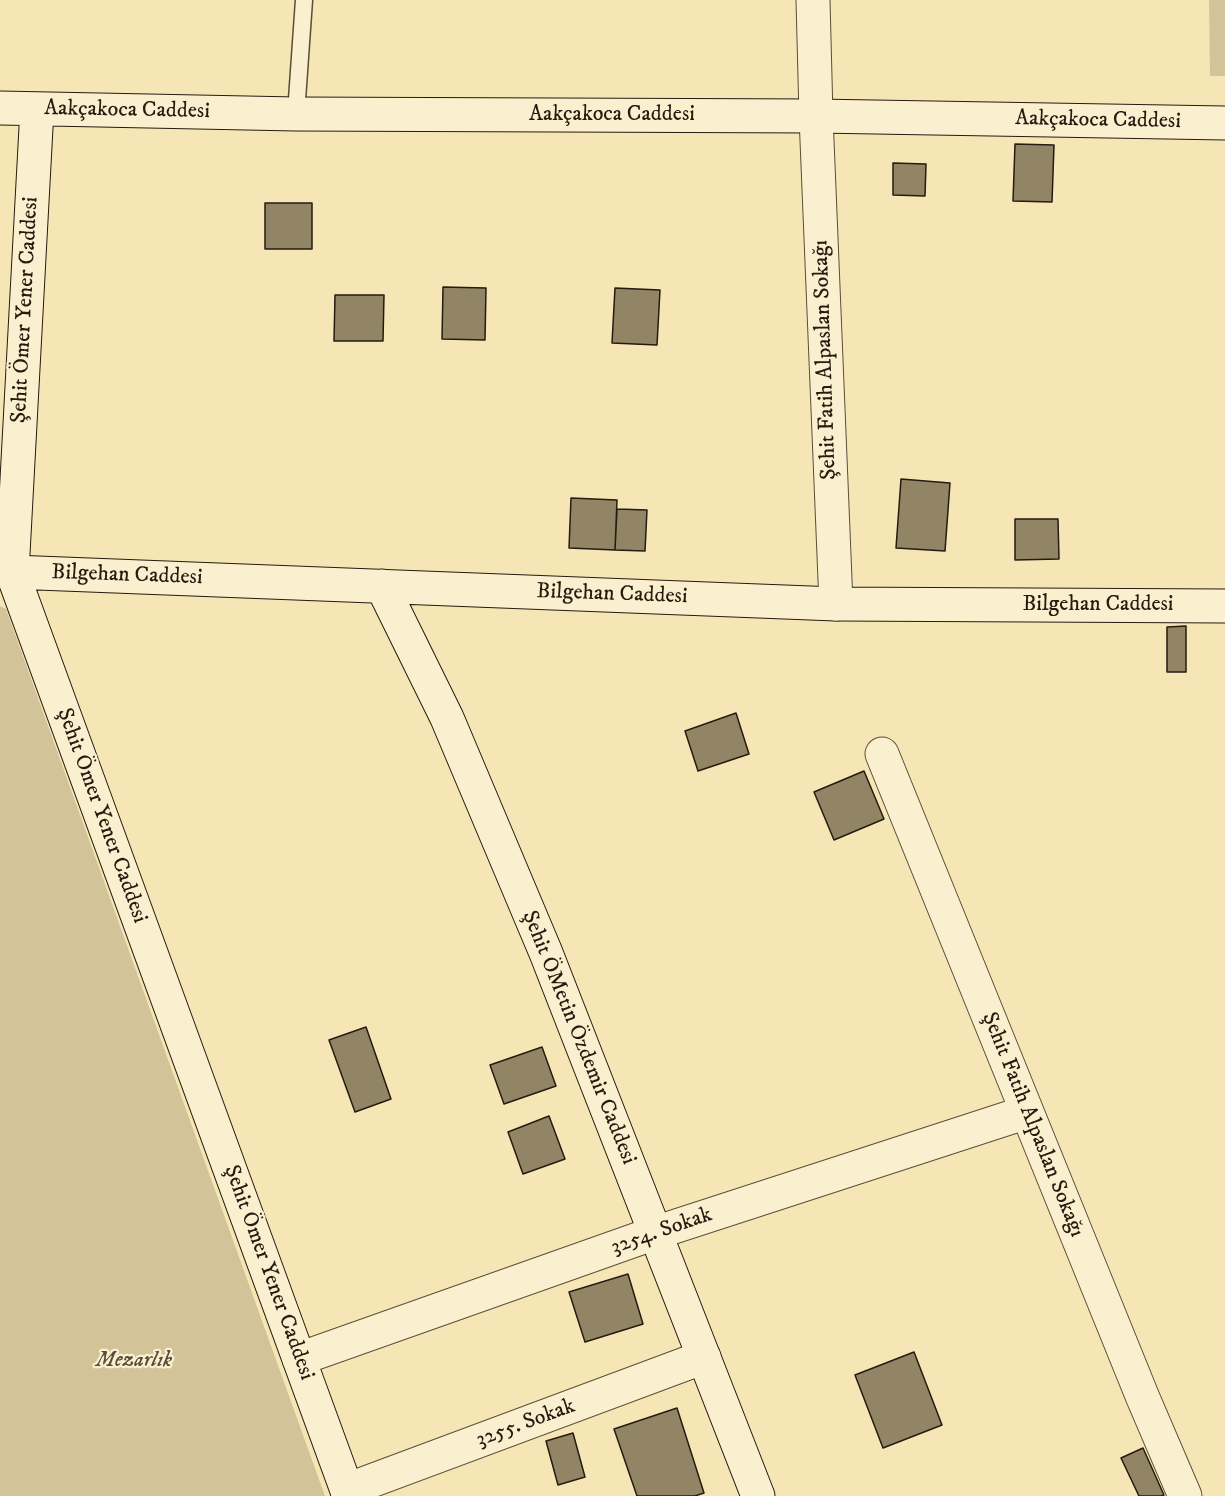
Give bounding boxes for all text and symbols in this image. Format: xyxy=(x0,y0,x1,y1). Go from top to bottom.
street label: Aakçakoca Caddesi xyxy=(44,96,210,126)
street label: Aakçakoca Caddesi xyxy=(529,102,695,128)
street label: Aakçakoca Caddesi xyxy=(1015,106,1181,136)
street label: Şehit Ömer Yener Caddesi xyxy=(7,196,45,424)
street label: Şehit Fatih Alpaslan Sokağı xyxy=(809,240,843,480)
street label: Bilgehan Caddesi xyxy=(51,560,203,592)
street label: Bilgehan Caddesi xyxy=(536,579,688,611)
street label: Bilgehan Caddesi xyxy=(1022,592,1174,618)
street label: Şehit Ömer Yener Caddesi xyxy=(50,705,152,927)
street label: Şehit ÖMetin Özdemir Caddesi xyxy=(515,907,641,1169)
street label: Şehit Fatih Alpaslan Sokağı xyxy=(975,1009,1089,1241)
street label: Şehit Ömer Yener Caddesi xyxy=(217,1162,319,1384)
street label: 3254. Sokak xyxy=(608,1202,716,1262)
park label: Mezarlık xyxy=(96,1348,172,1374)
street label: 3255. Sokak xyxy=(473,1394,579,1454)

